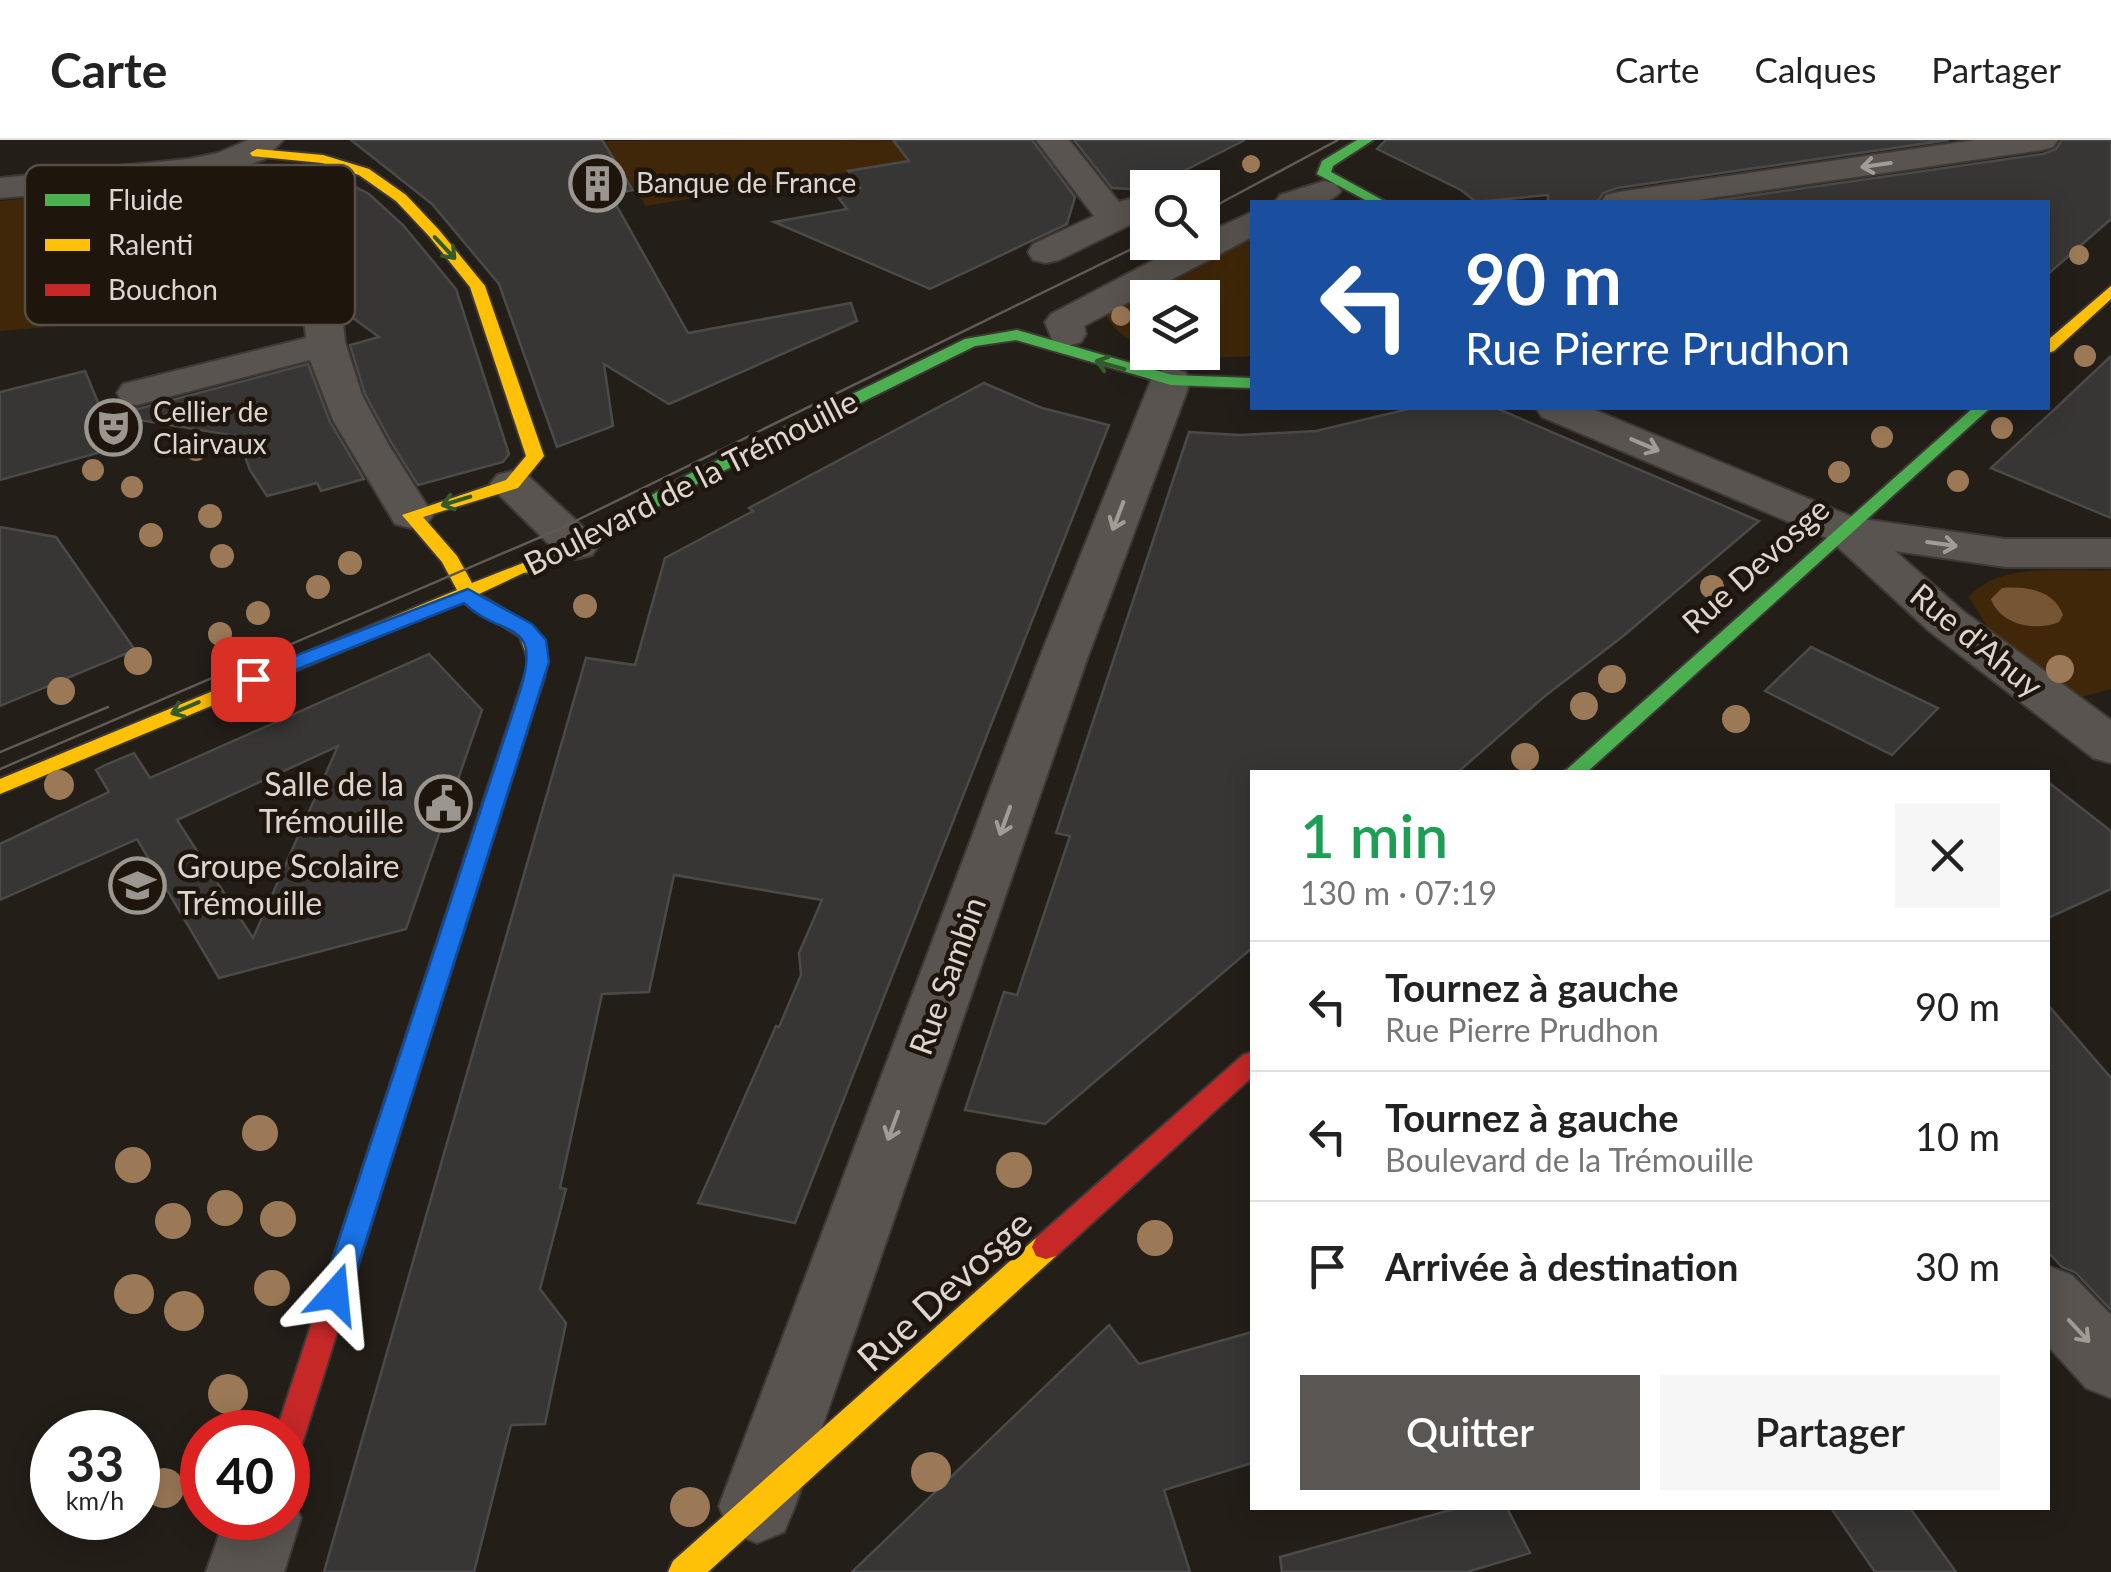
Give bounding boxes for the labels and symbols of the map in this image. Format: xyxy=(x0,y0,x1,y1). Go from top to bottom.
building icon: Banque de France xyxy=(567,153,627,213)
one-way arrow xyxy=(1861,156,1893,174)
legend xyxy=(25,165,355,325)
place label: Banque de France xyxy=(636,165,856,199)
text: Fluide xyxy=(108,182,183,216)
text: Ralenti xyxy=(108,227,193,261)
one-way arrow xyxy=(433,235,457,259)
text: Bouchon xyxy=(108,272,218,306)
one-way arrow xyxy=(1095,355,1127,373)
street label: Boulevard de la Trémouille xyxy=(517,381,863,583)
place label: Cellier de Clairvaux xyxy=(153,394,268,460)
theatre icon: Cellier de Clairvaux xyxy=(84,398,144,458)
one-way arrow xyxy=(1630,437,1660,455)
street label: Rue Devosge xyxy=(1673,489,1837,641)
one-way arrow xyxy=(440,493,472,511)
one-way arrow xyxy=(1108,500,1126,531)
one-way arrow xyxy=(1925,535,1958,553)
street label: Rue d'Ahuy xyxy=(1903,575,2051,705)
pin xyxy=(211,637,296,722)
one-way arrow xyxy=(171,700,201,718)
place label: Salle de la Trémouille xyxy=(259,764,404,840)
public building icon: Salle de la Trémouille xyxy=(413,773,473,833)
one-way arrow xyxy=(995,804,1013,835)
place label: Groupe Scolaire Trémouille xyxy=(177,846,400,922)
school or university icon: Groupe Scolaire Trémouille xyxy=(108,855,168,915)
street label: Rue Sambin xyxy=(900,891,993,1060)
one-way arrow xyxy=(883,1109,901,1140)
street label: Rue Devosge xyxy=(847,1199,1040,1380)
position arrow xyxy=(283,1242,387,1346)
one-way arrow xyxy=(2067,1318,2090,1343)
speed limit sign: 40 xyxy=(180,1410,310,1540)

